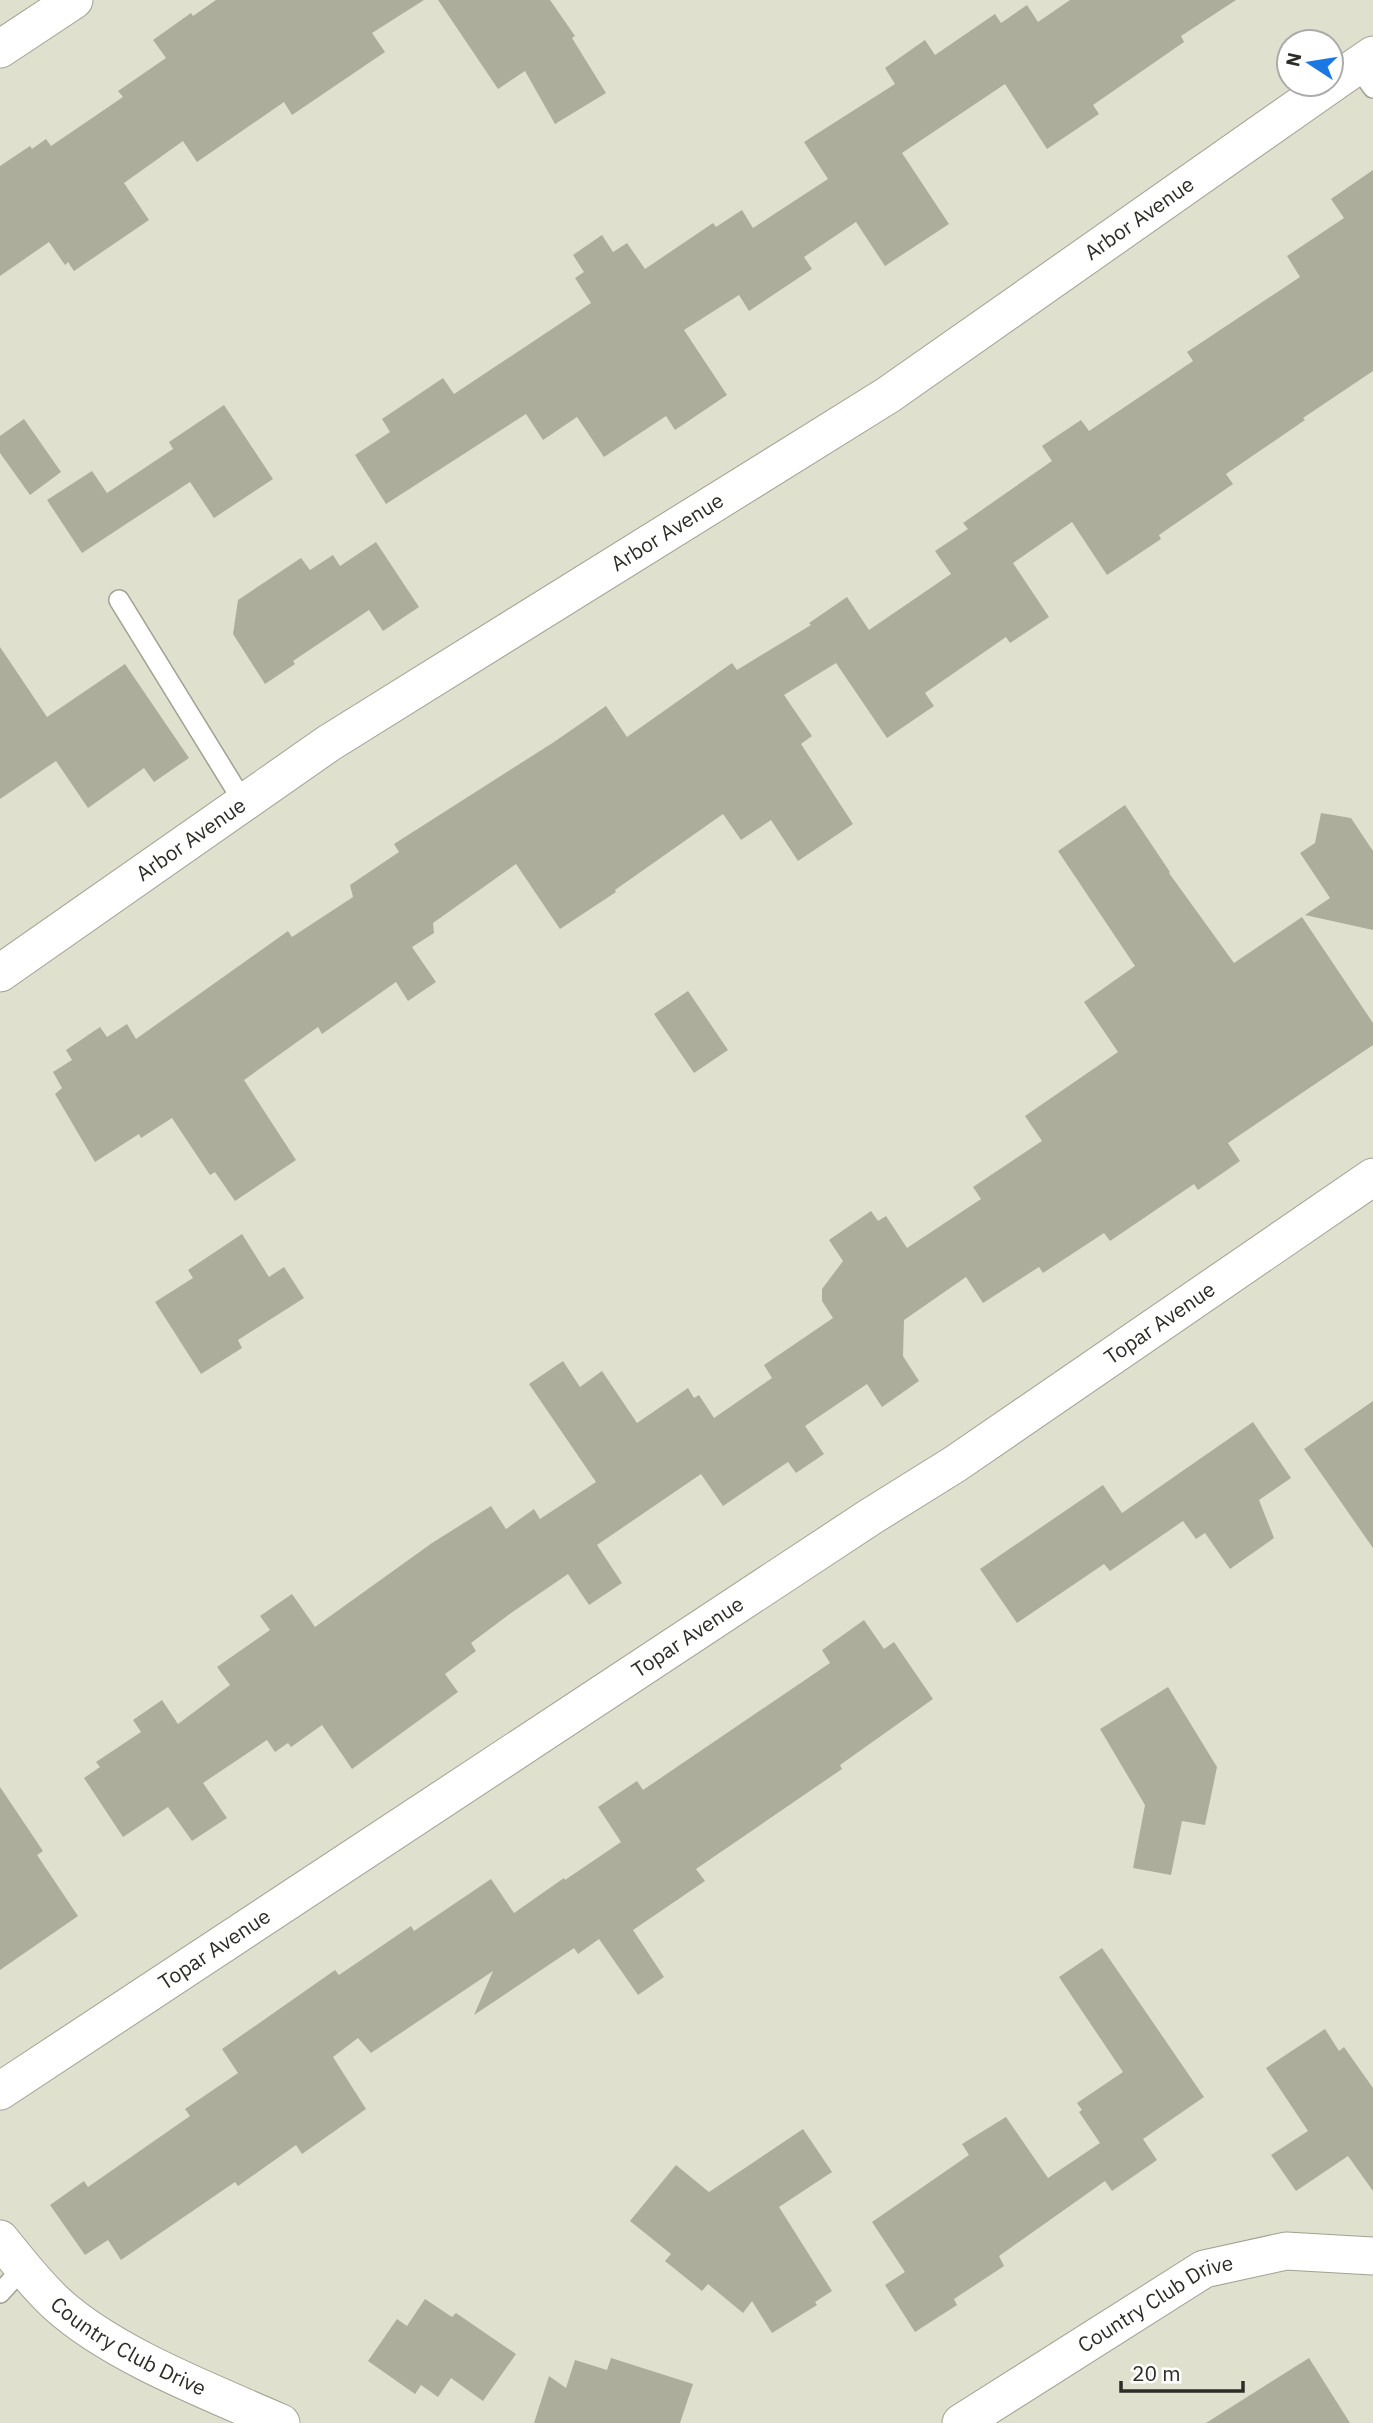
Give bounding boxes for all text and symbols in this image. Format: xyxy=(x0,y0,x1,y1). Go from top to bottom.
north arrow xyxy=(1275,28,1345,98)
text: N xyxy=(1280,50,1307,69)
street label: Arbor Avenue xyxy=(1078,169,1199,266)
street label: Arbor Avenue xyxy=(605,486,729,577)
street label: Arbor Avenue xyxy=(130,791,251,887)
street label: Topar Avenue xyxy=(1098,1275,1220,1370)
street label: Topar Avenue xyxy=(626,1589,749,1683)
street label: Topar Avenue xyxy=(153,1902,275,1996)
street label: Country Club Drive xyxy=(1072,2248,1235,2359)
street label: Country Club Drive xyxy=(45,2290,211,2402)
scale bar xyxy=(1121,2350,1244,2394)
text: 20 m xyxy=(1132,2359,1181,2387)

